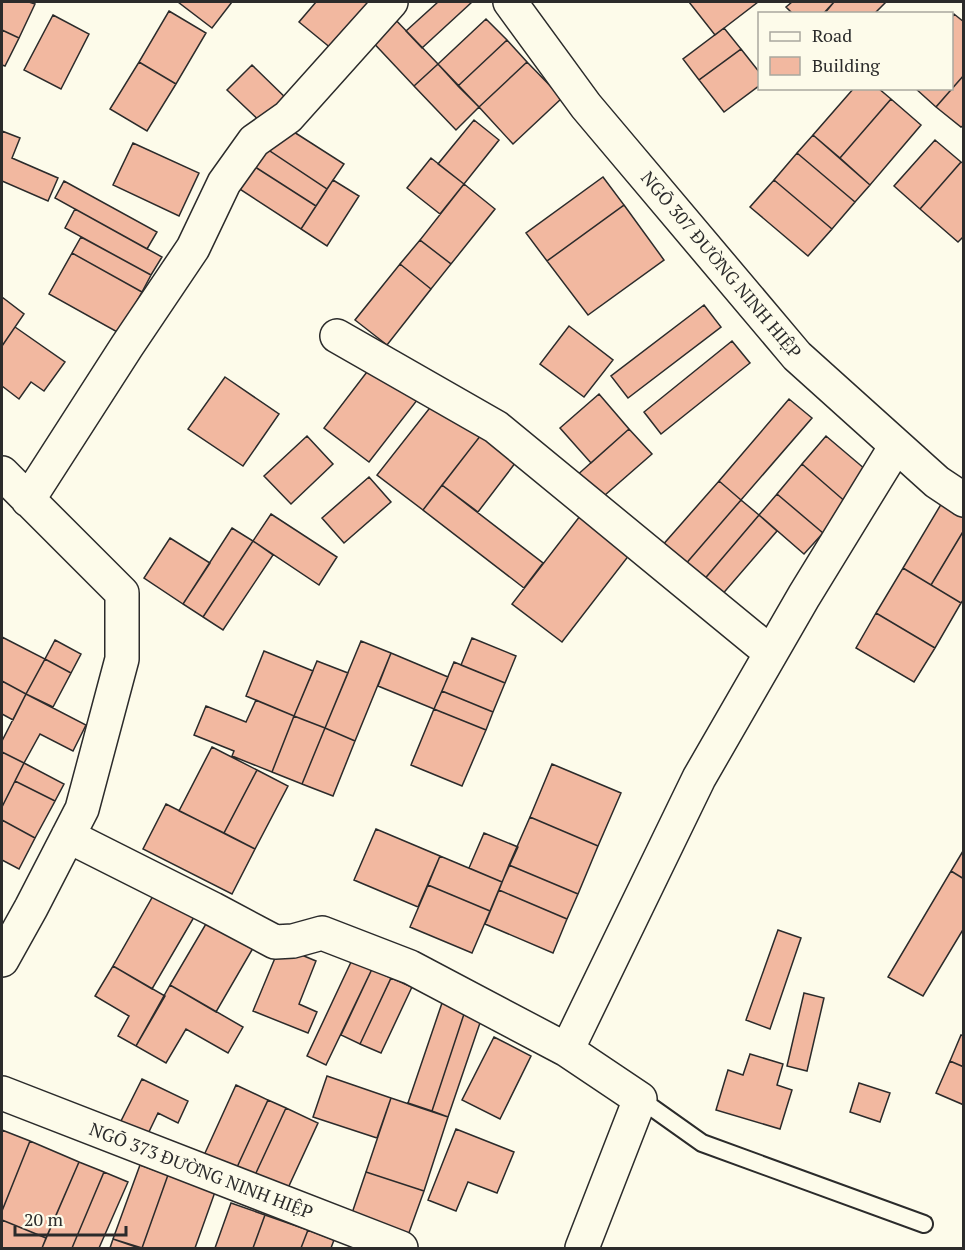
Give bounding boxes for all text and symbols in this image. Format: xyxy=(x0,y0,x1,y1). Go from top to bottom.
legend xyxy=(758,12,953,90)
text: Road xyxy=(812,23,852,47)
text: Building xyxy=(812,53,880,77)
street label: NGÕ 307 ĐƯỜNG NINH HIỆP xyxy=(636,166,807,363)
street label: NGÕ 373 ĐƯỜNG NINH HIỆP xyxy=(86,1116,317,1224)
scale bar xyxy=(15,1199,126,1237)
text: 20 m xyxy=(24,1207,64,1231)

